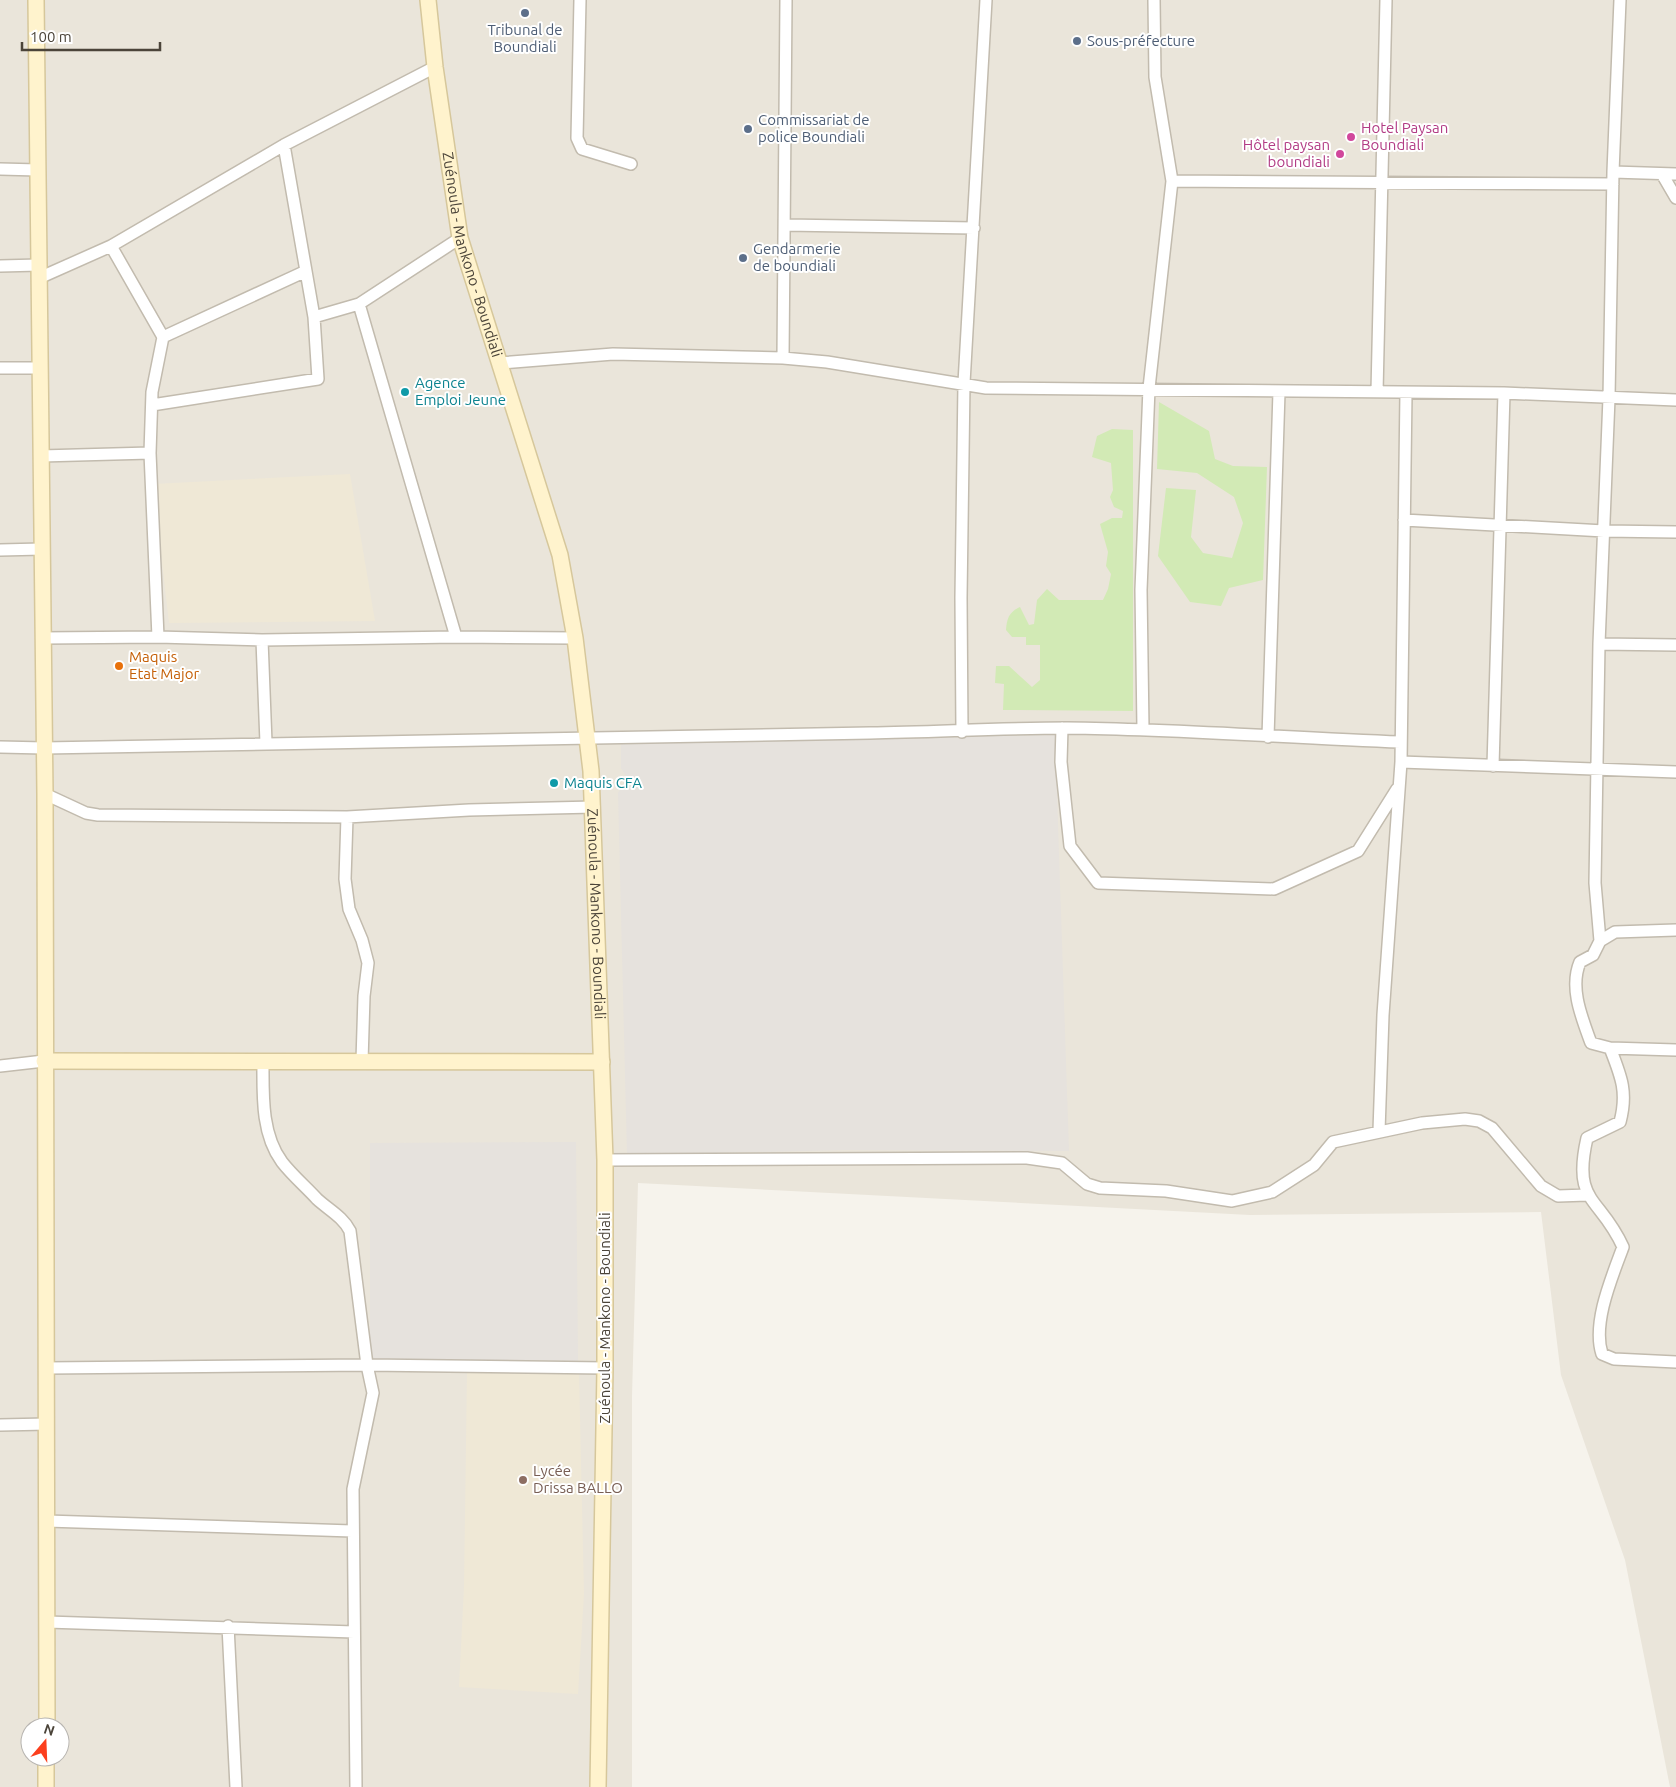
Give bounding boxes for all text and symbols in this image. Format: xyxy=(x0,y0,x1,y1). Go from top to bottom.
marker: Tribunal de Boundiali xyxy=(519,7,531,19)
scale bar xyxy=(22,20,160,52)
place label: Tribunal de Boundiali xyxy=(487,21,563,55)
text: 100 m xyxy=(30,28,72,45)
place label: Sous-préfecture xyxy=(1087,32,1195,49)
marker: Sous-préfecture xyxy=(1071,35,1083,47)
place label: Commissariat de police Boundiali xyxy=(758,111,870,145)
place label: Hotel Paysan Boundiali xyxy=(1361,119,1448,153)
marker: Commissariat de police Boundiali xyxy=(742,123,754,135)
marker: Hotel Paysan Boundiali xyxy=(1345,131,1357,143)
place label: Hôtel paysan boundiali xyxy=(1243,136,1330,170)
marker: Hôtel paysan boundiali xyxy=(1334,148,1346,160)
street label: Zuénoula - Mankono - Boundiali xyxy=(440,151,506,359)
place label: Gendarmerie de boundiali xyxy=(753,240,841,274)
marker: Gendarmerie de boundiali xyxy=(737,252,749,264)
place label: Agence Emploi Jeune xyxy=(415,374,506,408)
marker: Agence Emploi Jeune xyxy=(399,386,411,398)
place label: Maquis Etat Major xyxy=(129,648,199,682)
marker: Maquis Etat Major xyxy=(113,660,125,672)
place label: Maquis CFA xyxy=(564,774,642,791)
marker: Maquis CFA xyxy=(548,777,560,789)
street label: Zuénoula - Mankono - Boundiali xyxy=(584,808,609,1020)
street label: Zuénoula - Mankono - Boundiali xyxy=(596,1212,613,1424)
place label: Lycée Drissa BALLO xyxy=(533,1462,623,1496)
marker: Lycée Drissa BALLO xyxy=(517,1474,529,1486)
north arrow xyxy=(20,1717,70,1767)
text: N xyxy=(42,1720,57,1739)

